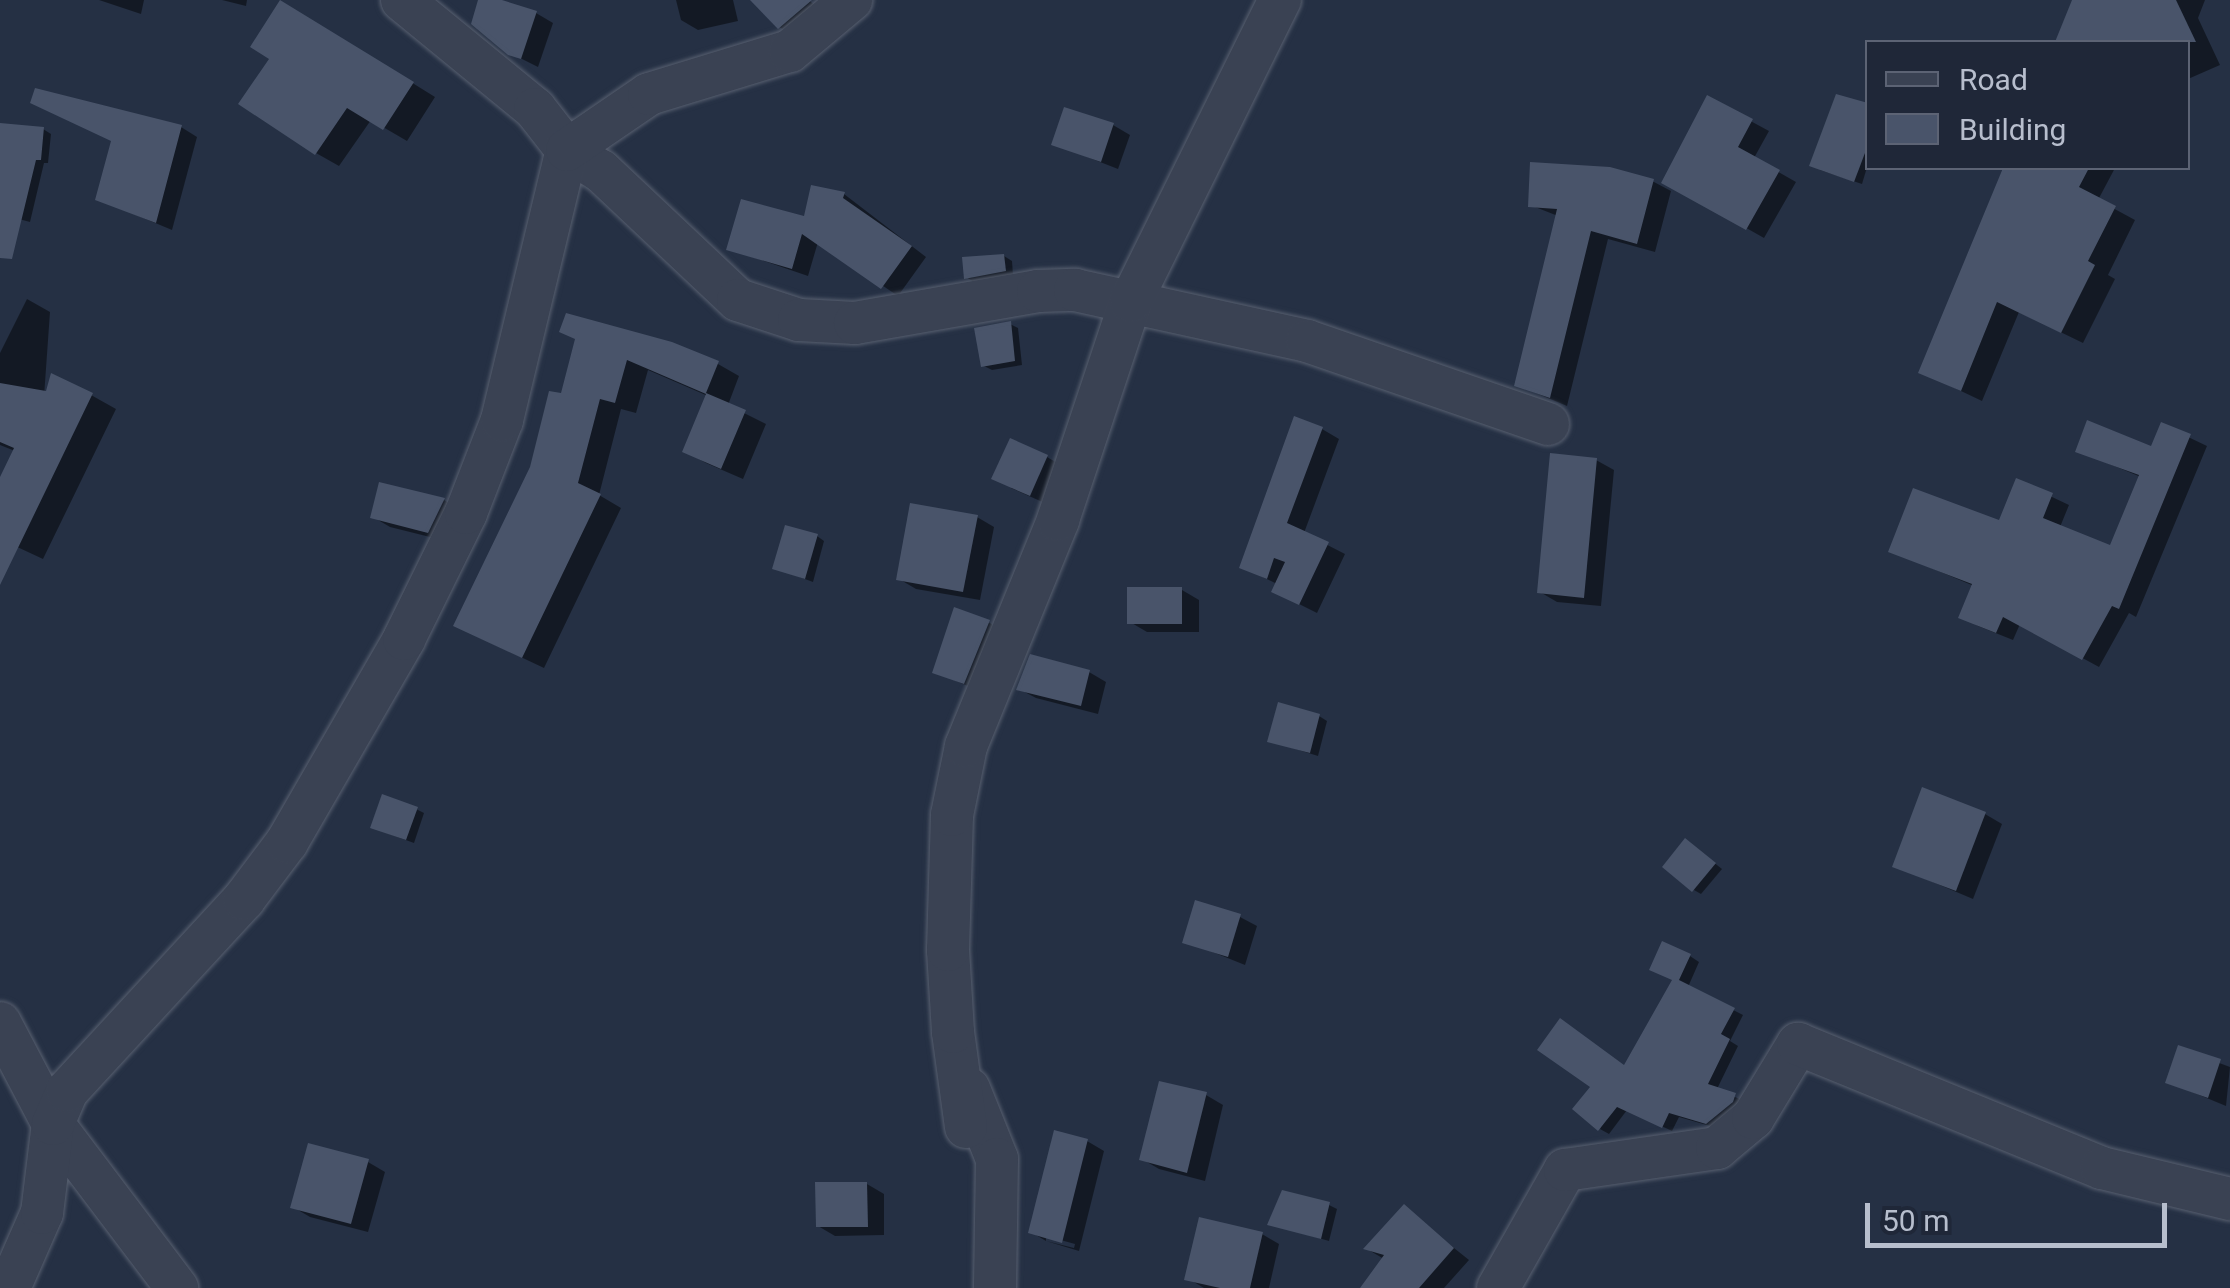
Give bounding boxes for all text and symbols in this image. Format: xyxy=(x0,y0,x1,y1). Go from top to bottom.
legend xyxy=(1865,40,2190,170)
text: Road xyxy=(1959,62,2028,97)
text: Building xyxy=(1959,112,2066,147)
scale bar xyxy=(1870,1183,2172,1245)
text: 50 m xyxy=(1882,1203,1949,1238)

